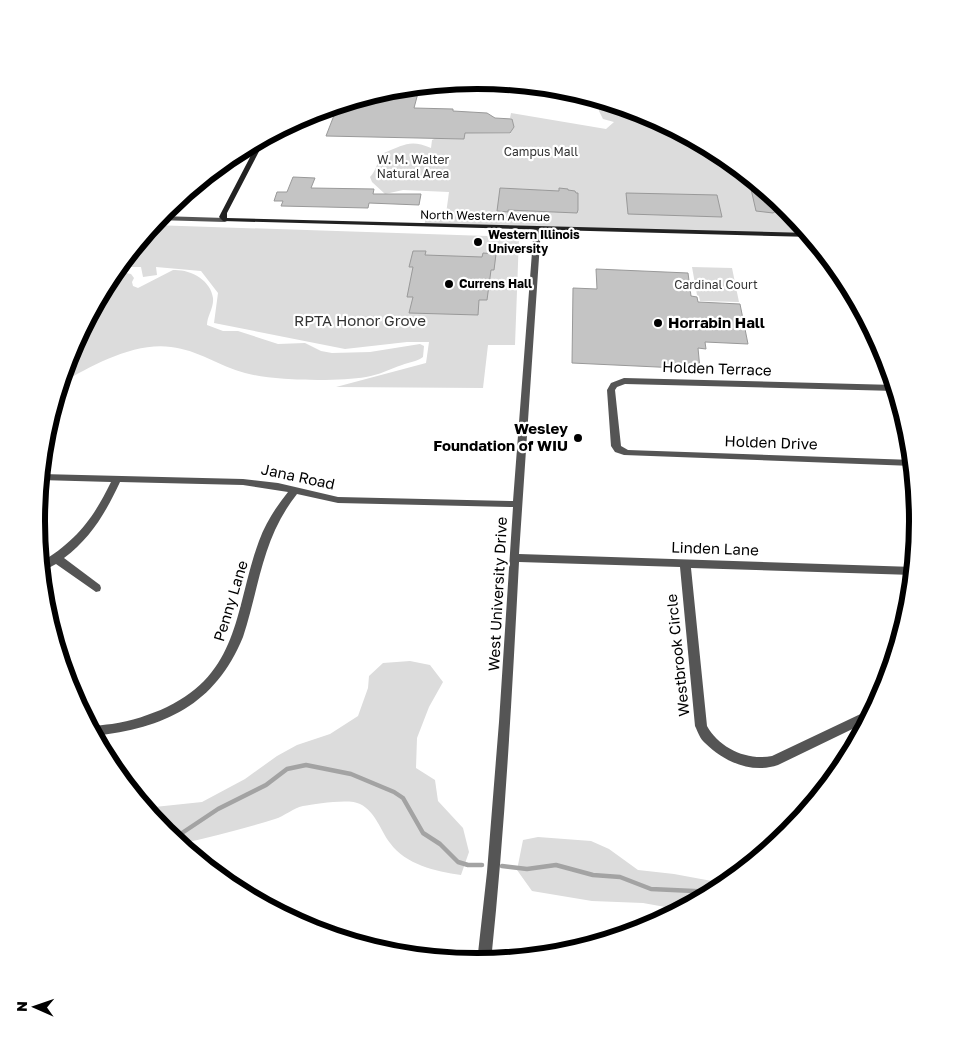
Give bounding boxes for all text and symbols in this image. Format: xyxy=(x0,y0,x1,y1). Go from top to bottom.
park label: Campus Mall xyxy=(504,144,578,159)
park label: W. M. Walter Natural Area xyxy=(377,152,449,181)
street label: North Western Avenue xyxy=(420,207,550,224)
place label: Western Illinois University xyxy=(488,227,580,256)
marker: Western Illinois University xyxy=(472,236,484,248)
place label: Currens Hall xyxy=(459,276,532,291)
park label: Cardinal Court xyxy=(674,277,758,292)
marker: Currens Hall xyxy=(443,278,455,290)
park label: RPTA Honor Grove xyxy=(294,311,426,329)
place label: Horrabin Hall xyxy=(668,313,765,331)
marker: Horrabin Hall xyxy=(652,317,664,329)
street label: Holden Terrace xyxy=(662,357,772,379)
place label: Wesley Foundation of WIU xyxy=(433,419,568,454)
street label: Holden Drive xyxy=(724,431,818,453)
marker: Wesley Foundation of WIU xyxy=(572,432,584,444)
street label: Jana Road xyxy=(260,459,337,493)
street label: West University Drive xyxy=(484,516,510,672)
street label: Linden Lane xyxy=(671,537,760,559)
street label: Penny Lane xyxy=(209,558,251,643)
street label: Westbrook Circle xyxy=(662,593,692,717)
north arrow xyxy=(10,982,60,1032)
text: N xyxy=(13,1001,30,1012)

